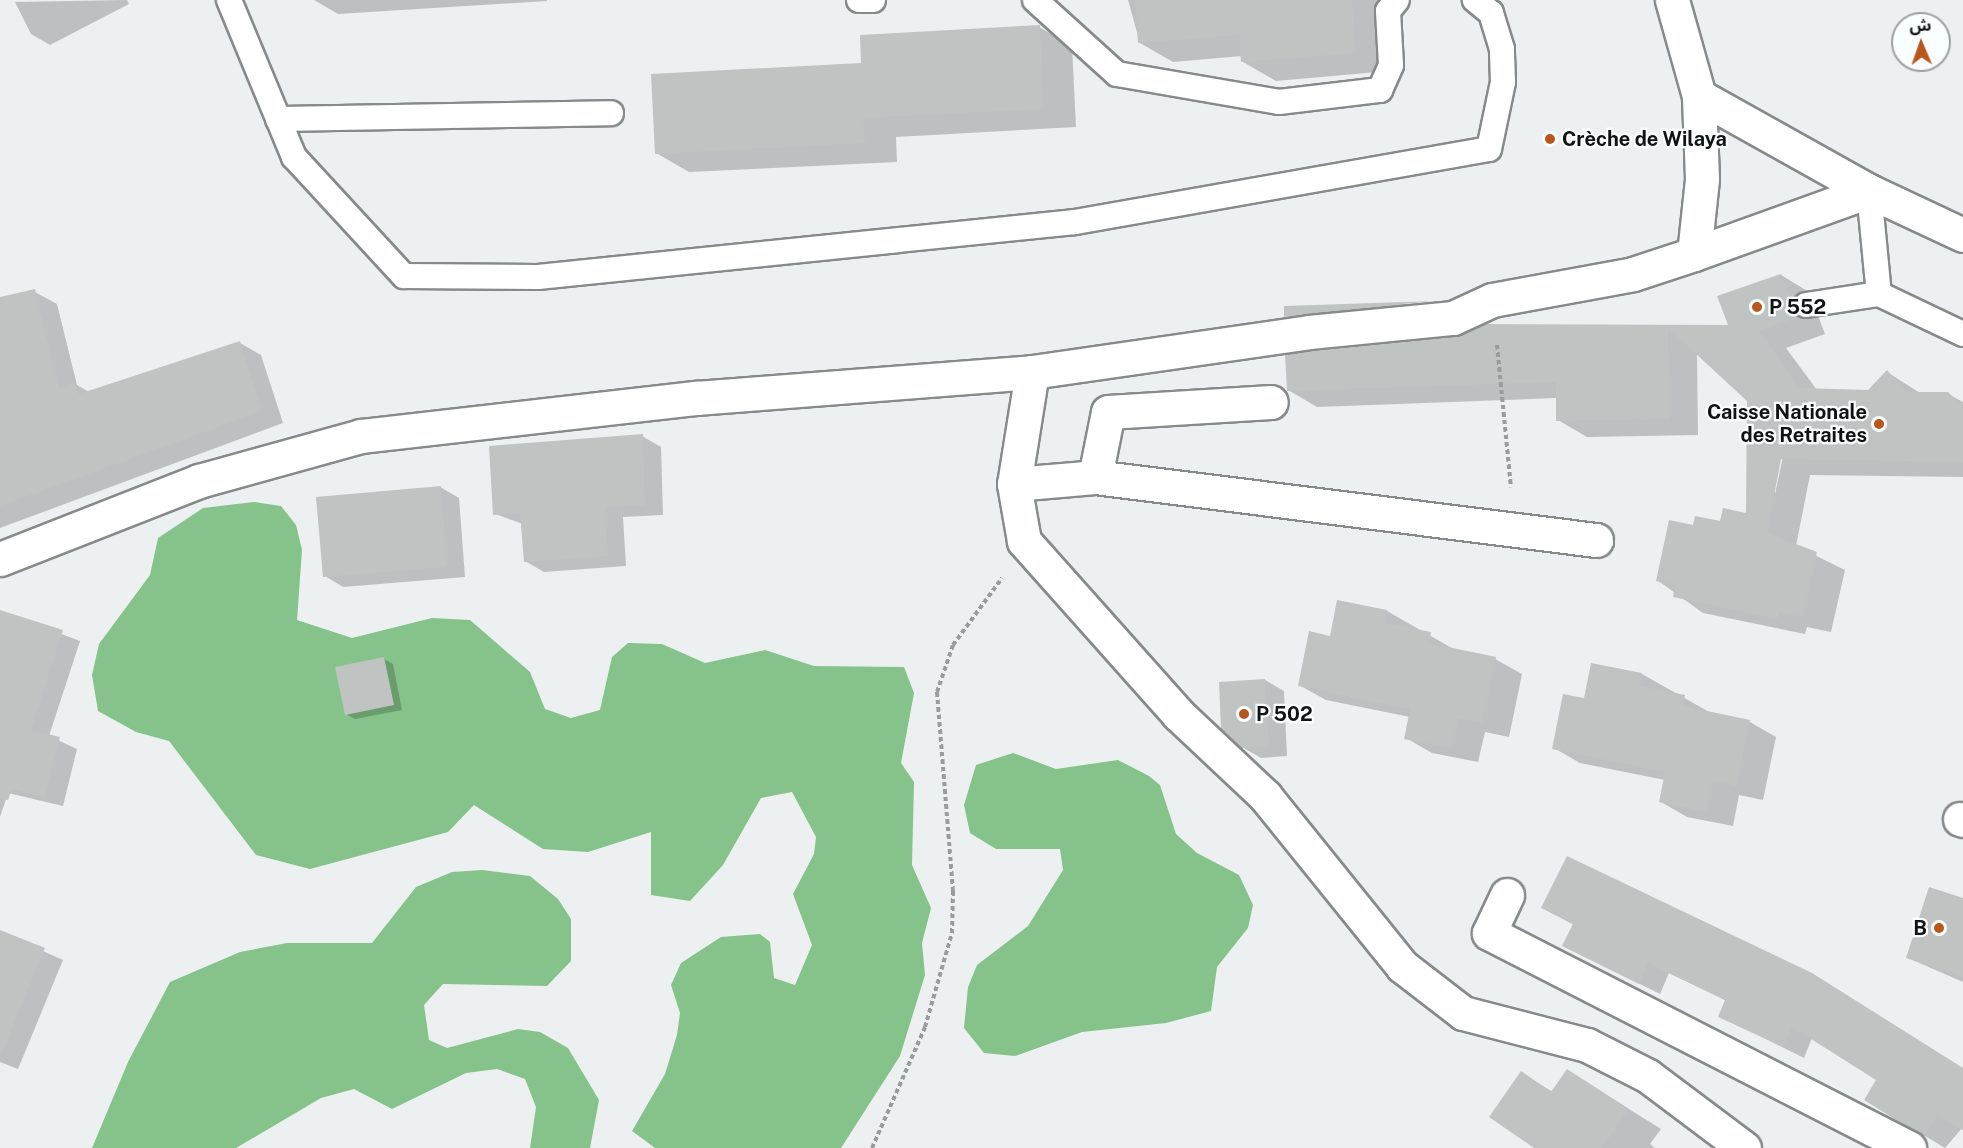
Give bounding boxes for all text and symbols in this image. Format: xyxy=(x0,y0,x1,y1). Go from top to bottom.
north arrow xyxy=(1891,12,1951,72)
text: ش xyxy=(1909,16,1932,35)
place label: Crèche de Wilaya xyxy=(1562,127,1728,151)
marker: Crèche de Wilaya xyxy=(1543,132,1557,146)
place label: P 552 xyxy=(1769,295,1826,319)
marker: P 552 xyxy=(1750,300,1764,314)
place label: Caisse Nationale des Retraites xyxy=(1707,400,1867,447)
marker: Caisse Nationale des Retraites xyxy=(1872,417,1886,431)
place label: P 502 xyxy=(1256,702,1313,726)
marker: P 502 xyxy=(1237,707,1251,721)
place label: B xyxy=(1913,916,1927,940)
marker: B xyxy=(1932,921,1946,935)

